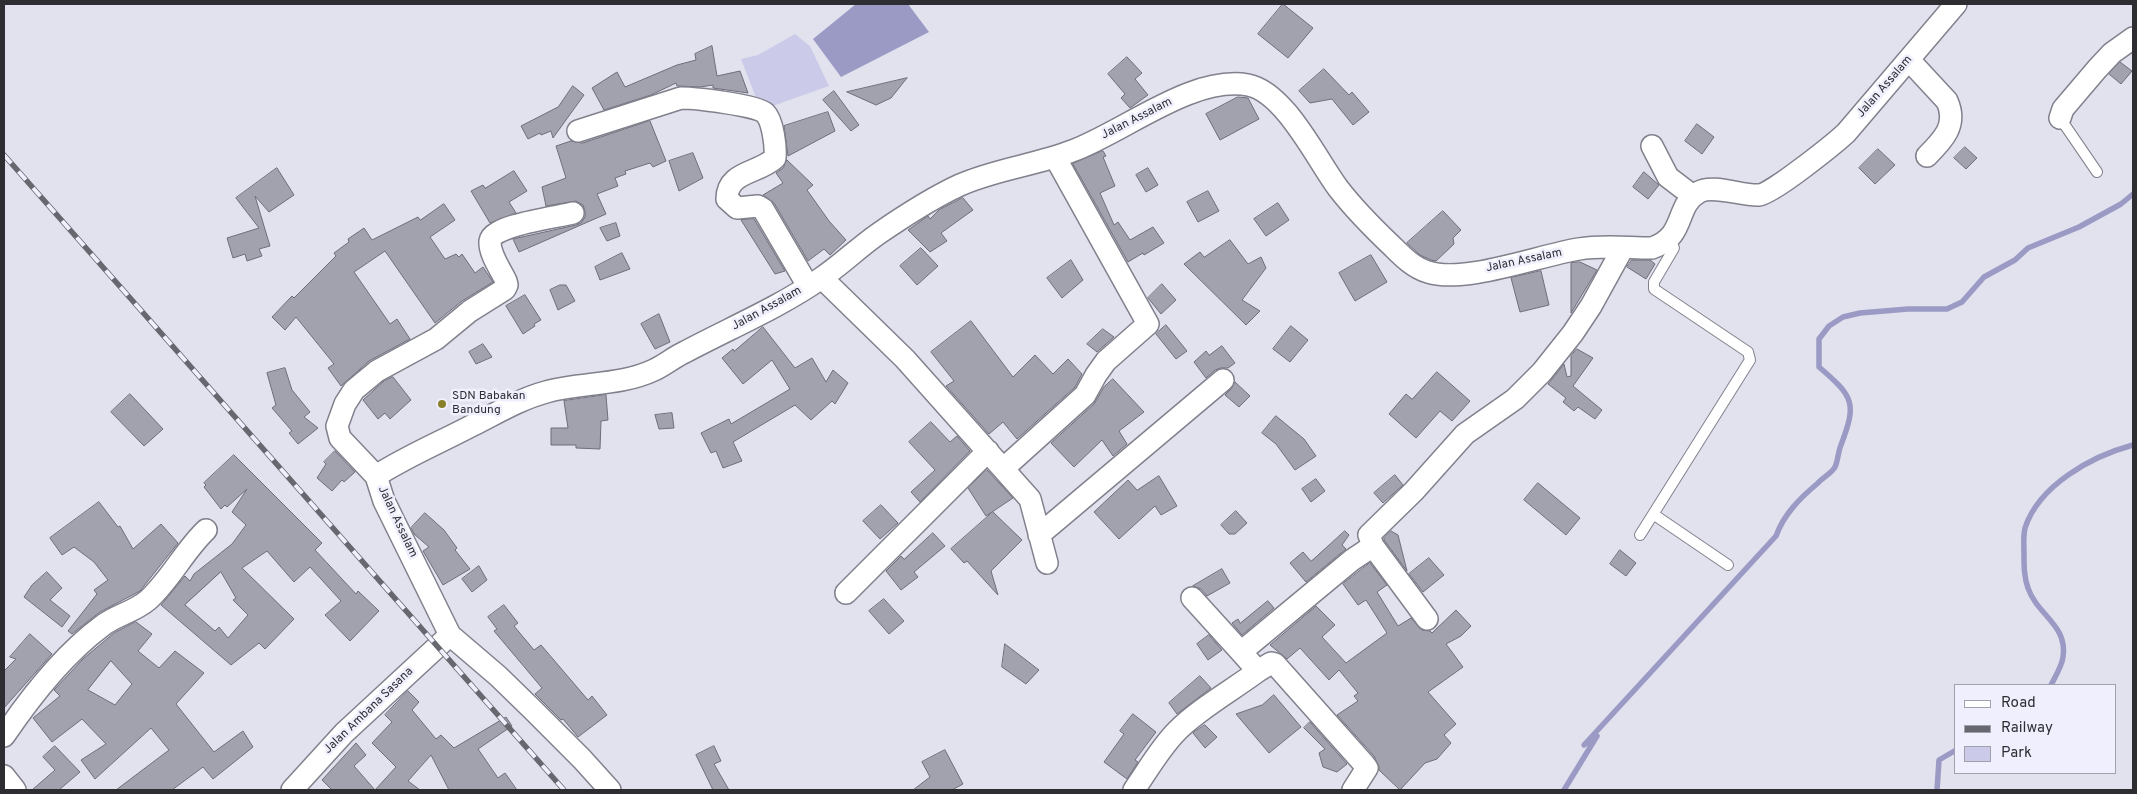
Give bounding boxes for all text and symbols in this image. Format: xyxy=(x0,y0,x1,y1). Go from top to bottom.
street label: Jalan Assalam xyxy=(1854,53,1916,121)
street label: Jalan Assalam xyxy=(1099,95,1175,143)
street label: Jalan Assalam xyxy=(1485,246,1563,276)
street label: Jalan Assalam xyxy=(730,284,804,334)
place label: SDN Babakan Bandung xyxy=(452,390,525,418)
marker: SDN Babakan Bandung xyxy=(436,398,448,410)
street label: Jalan Assalam xyxy=(374,484,420,560)
street label: Jalan Ambana Sasana xyxy=(321,665,417,757)
legend xyxy=(1954,684,2117,774)
text: Road xyxy=(2001,694,2036,713)
text: Railway xyxy=(2001,719,2053,738)
text: Park xyxy=(2001,744,2032,763)

